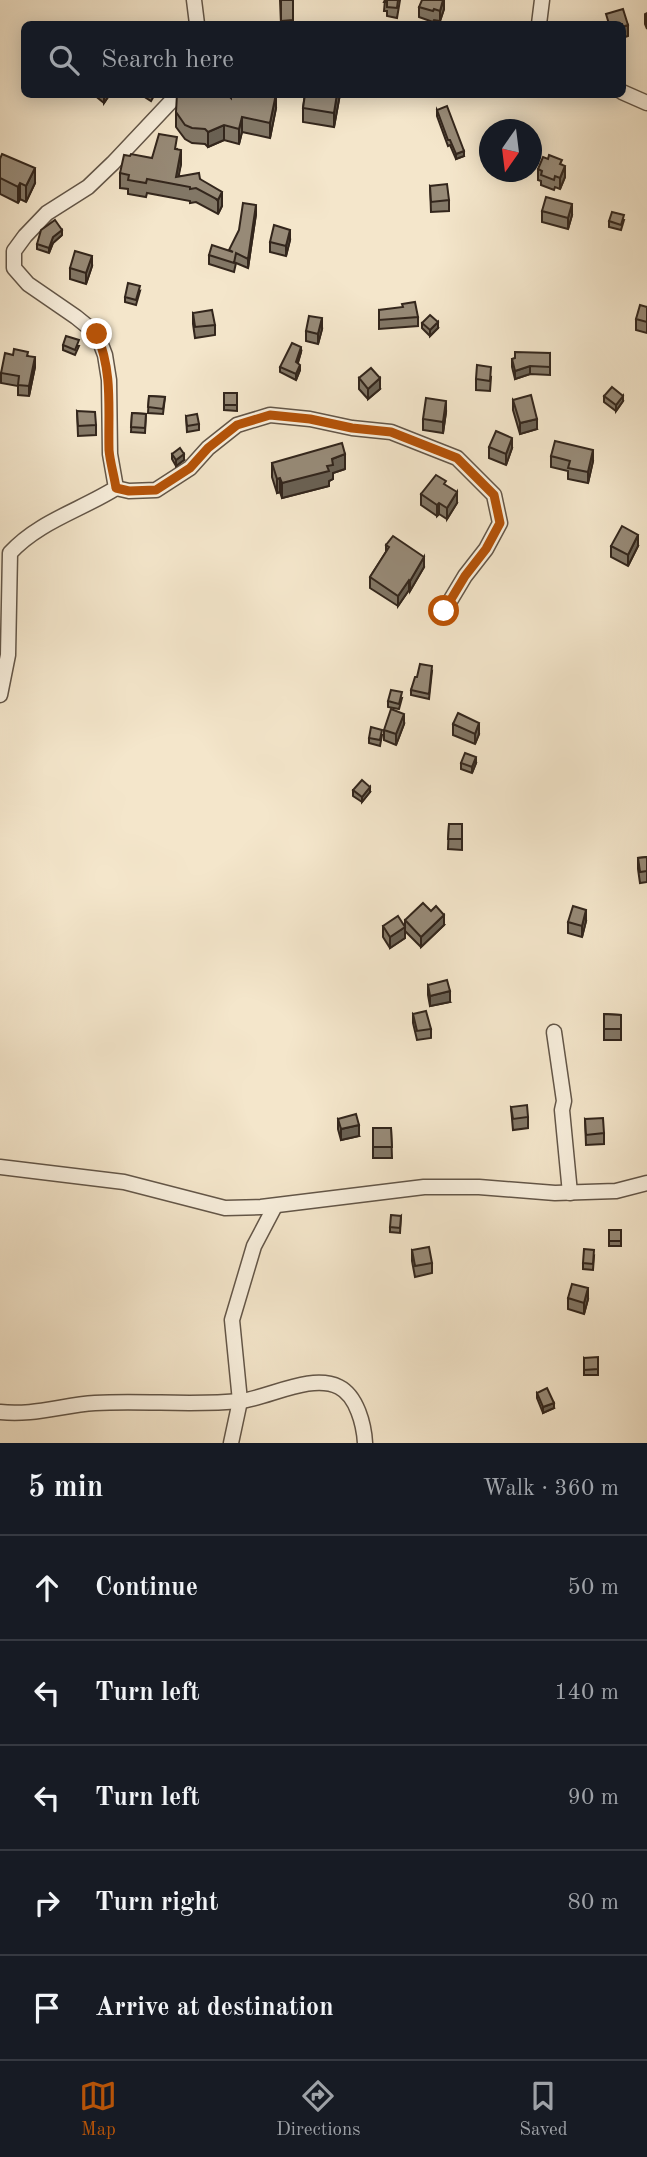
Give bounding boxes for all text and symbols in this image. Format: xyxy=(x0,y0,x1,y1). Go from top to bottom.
search box xyxy=(21,21,626,98)
icon: search xyxy=(45,41,83,79)
text: Search here xyxy=(101,47,234,73)
north arrow xyxy=(479,119,542,182)
route end xyxy=(81,318,112,349)
route start xyxy=(428,595,459,626)
text: 5 min xyxy=(28,1473,103,1503)
text: Walk · 360 m xyxy=(483,1477,619,1500)
icon: ahead xyxy=(28,1569,66,1607)
text: Continue xyxy=(95,1575,198,1601)
text: 50 m xyxy=(568,1576,619,1599)
icon: left xyxy=(28,1674,66,1712)
text: Turn left xyxy=(95,1680,200,1706)
text: 140 m xyxy=(554,1681,619,1704)
icon: left xyxy=(28,1779,66,1817)
text: Turn left xyxy=(95,1785,200,1811)
text: 90 m xyxy=(568,1786,619,1809)
icon: right xyxy=(28,1884,66,1922)
text: Turn right xyxy=(95,1890,218,1916)
text: 80 m xyxy=(568,1891,619,1914)
icon: arrive xyxy=(28,1989,66,2027)
text: Arrive at destination xyxy=(95,1995,334,2021)
tab: Map xyxy=(79,2077,117,2142)
tab: Directions xyxy=(276,2077,361,2142)
tab: Saved xyxy=(519,2077,568,2142)

